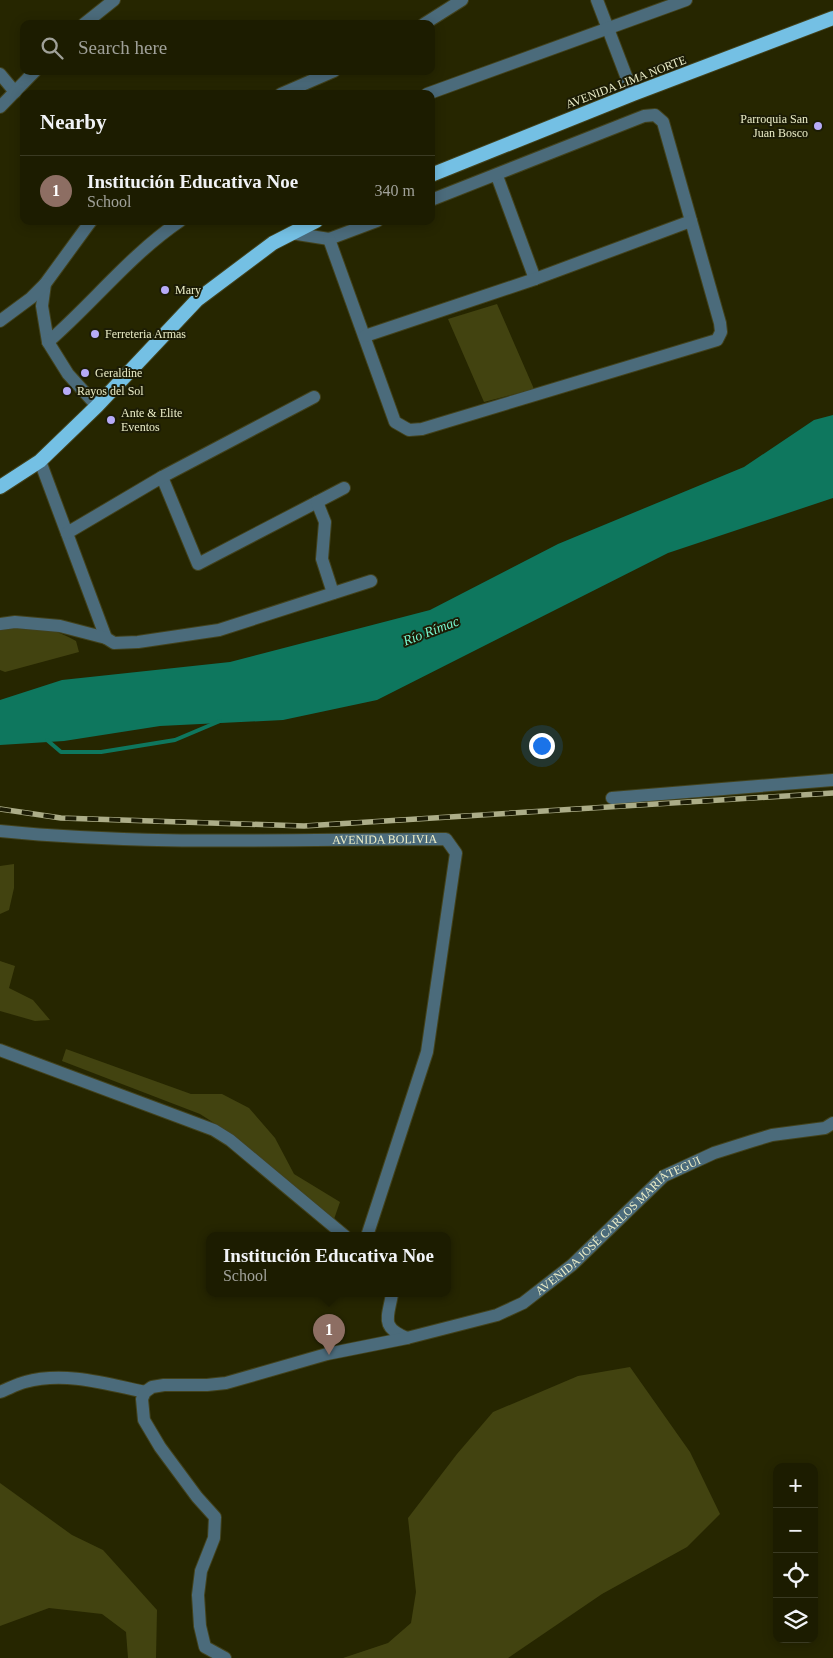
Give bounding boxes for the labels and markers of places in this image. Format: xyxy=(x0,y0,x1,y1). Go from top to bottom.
place label: Parroquia San Juan Bosco xyxy=(740,112,808,140)
marker: Parroquia San Juan Bosco xyxy=(812,120,824,132)
place label: Mary xyxy=(175,283,201,297)
marker: Mary xyxy=(159,284,171,296)
place label: Ferreteria Armas xyxy=(105,327,186,341)
marker: Ferreteria Armas xyxy=(89,328,101,340)
place label: Geraldine xyxy=(95,366,142,380)
marker: Geraldine xyxy=(79,367,91,379)
place label: Rayos del Sol xyxy=(77,384,144,398)
marker: Rayos del Sol xyxy=(61,385,73,397)
place label: Ante & Elite Eventos xyxy=(121,406,182,434)
marker: Ante & Elite Eventos xyxy=(105,414,117,426)
pin: 1 xyxy=(313,1314,345,1355)

